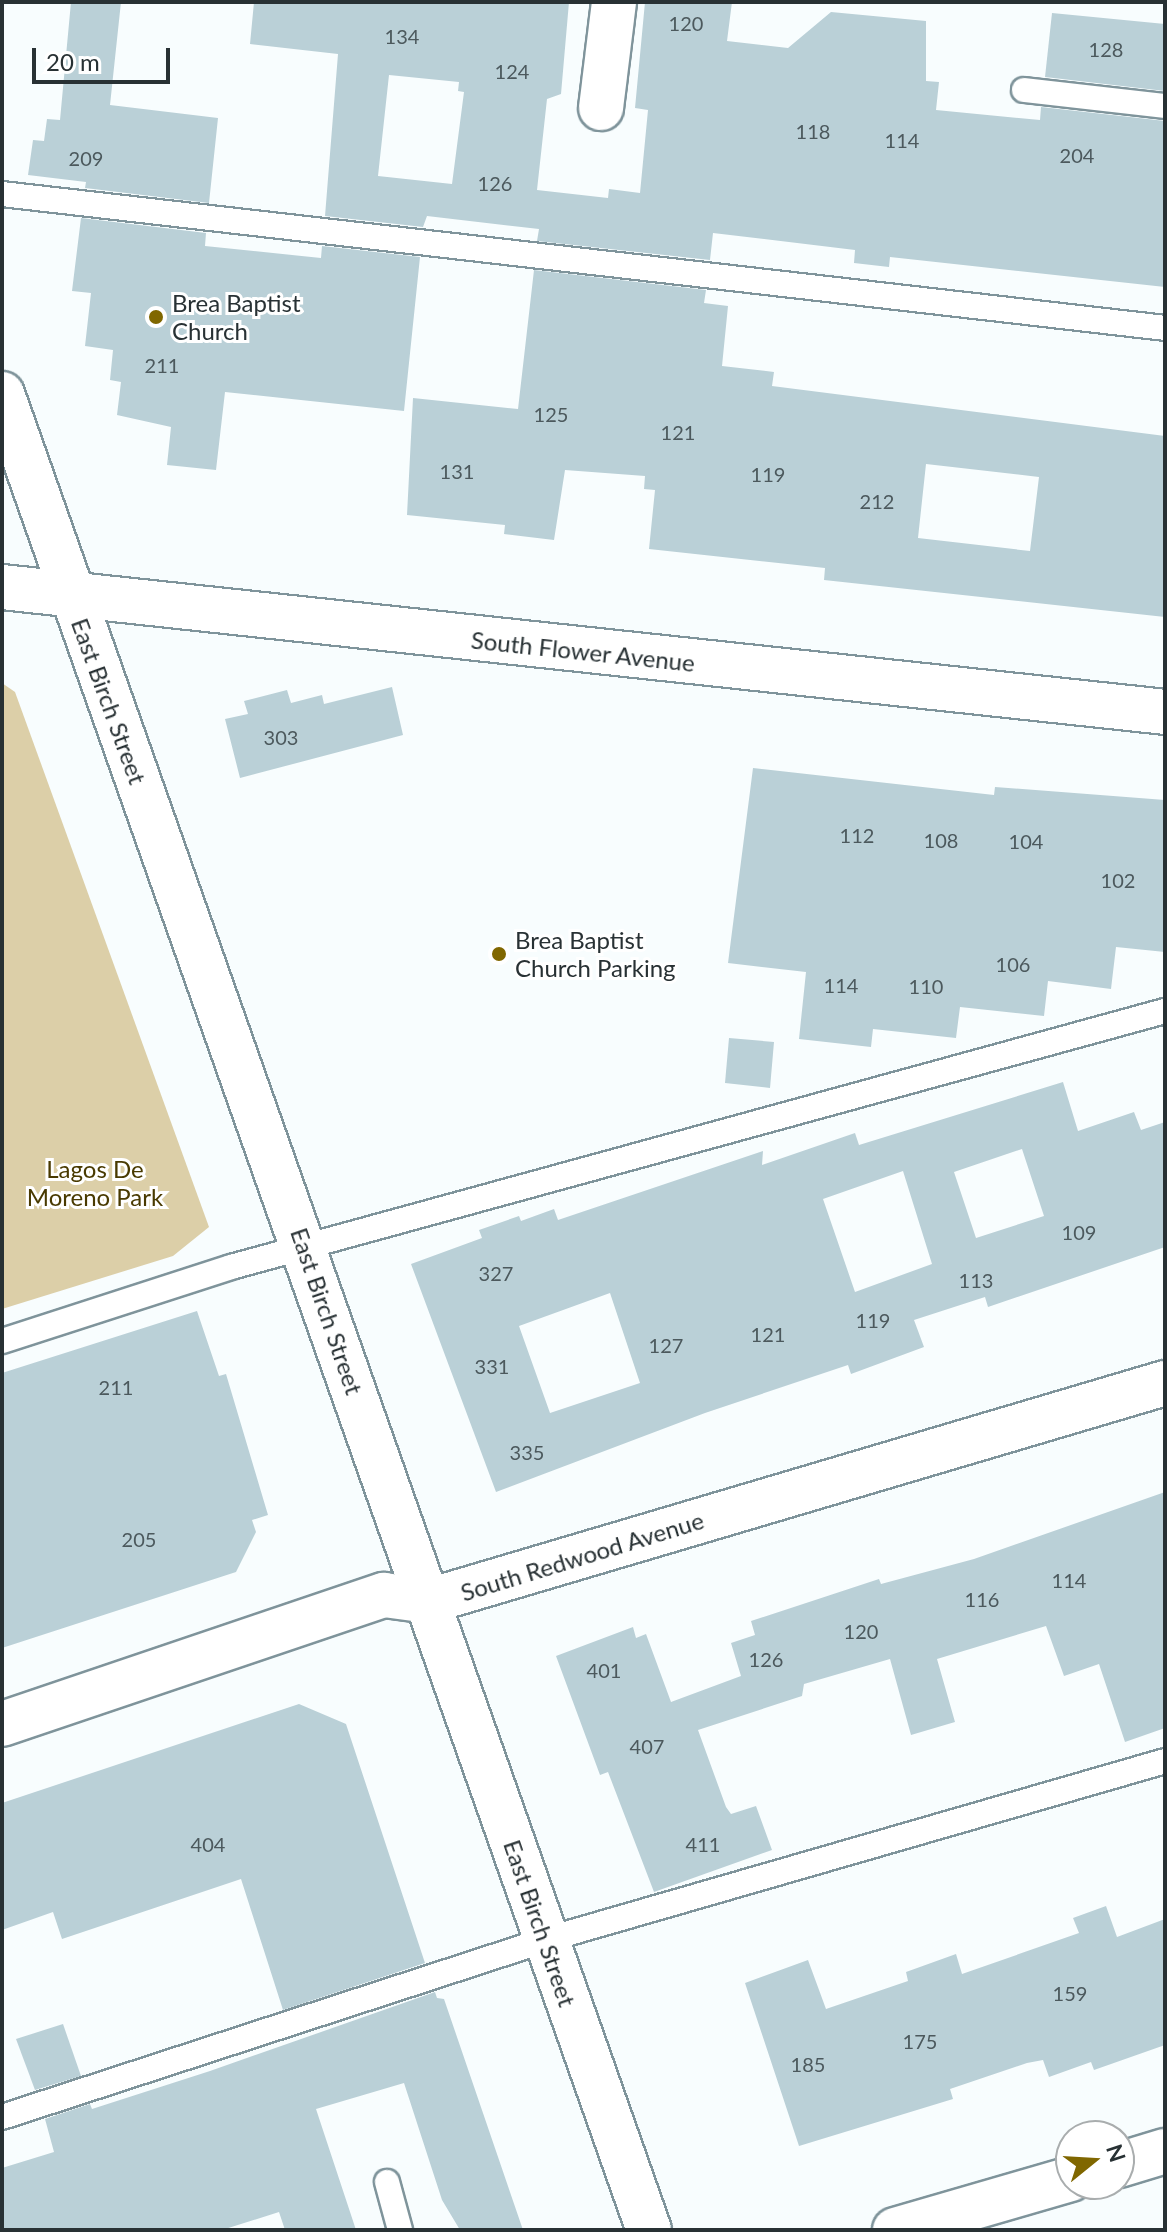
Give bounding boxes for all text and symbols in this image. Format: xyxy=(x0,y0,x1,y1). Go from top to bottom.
house number: 120 xyxy=(669,11,703,35)
house number: 134 xyxy=(385,24,419,48)
scale bar xyxy=(36,32,174,82)
house number: 128 xyxy=(1089,37,1123,61)
text: 20 m xyxy=(46,47,100,76)
house number: 124 xyxy=(495,59,529,83)
house number: 118 xyxy=(796,119,830,143)
house number: 114 xyxy=(885,128,919,152)
house number: 204 xyxy=(1060,143,1094,167)
house number: 209 xyxy=(69,146,103,170)
house number: 126 xyxy=(478,171,512,195)
place label: Brea Baptist Church xyxy=(172,289,301,345)
marker: Brea Baptist Church xyxy=(147,308,165,326)
house number: 211 xyxy=(145,353,179,377)
house number: 125 xyxy=(534,402,568,426)
house number: 121 xyxy=(661,420,695,444)
house number: 131 xyxy=(440,459,474,483)
house number: 119 xyxy=(751,462,785,486)
house number: 212 xyxy=(860,489,894,513)
street label: East Birch Street xyxy=(66,614,152,788)
street label: South Flower Avenue xyxy=(469,625,697,677)
house number: 303 xyxy=(264,725,298,749)
house number: 112 xyxy=(840,823,874,847)
house number: 108 xyxy=(924,828,958,852)
house number: 104 xyxy=(1009,829,1043,853)
house number: 102 xyxy=(1101,868,1135,892)
place label: Brea Baptist Church Parking xyxy=(515,926,676,982)
marker: Brea Baptist Church Parking xyxy=(490,945,508,963)
house number: 106 xyxy=(996,952,1030,976)
house number: 114 xyxy=(824,973,858,997)
house number: 110 xyxy=(909,974,943,998)
park label: Lagos De Moreno Park xyxy=(27,1155,163,1211)
house number: 109 xyxy=(1062,1220,1096,1244)
street label: East Birch Street xyxy=(285,1224,369,1398)
house number: 327 xyxy=(479,1261,513,1285)
house number: 113 xyxy=(959,1268,993,1292)
house number: 119 xyxy=(856,1308,890,1332)
house number: 121 xyxy=(751,1322,785,1346)
house number: 127 xyxy=(649,1333,683,1357)
house number: 331 xyxy=(475,1354,509,1378)
house number: 211 xyxy=(99,1375,133,1399)
house number: 335 xyxy=(510,1440,544,1464)
street label: South Redwood Avenue xyxy=(457,1505,707,1607)
house number: 205 xyxy=(122,1527,156,1551)
house number: 114 xyxy=(1052,1568,1086,1592)
house number: 116 xyxy=(965,1587,999,1611)
house number: 120 xyxy=(844,1619,878,1643)
house number: 126 xyxy=(749,1647,783,1671)
house number: 401 xyxy=(587,1658,621,1682)
house number: 407 xyxy=(630,1734,664,1758)
house number: 404 xyxy=(191,1832,225,1856)
house number: 411 xyxy=(686,1832,720,1856)
street label: East Birch Street xyxy=(498,1836,582,2010)
house number: 159 xyxy=(1053,1981,1087,2005)
house number: 175 xyxy=(903,2029,937,2053)
house number: 185 xyxy=(791,2052,825,2076)
north arrow xyxy=(1055,2120,1135,2200)
text: N xyxy=(1101,2141,1132,2165)

